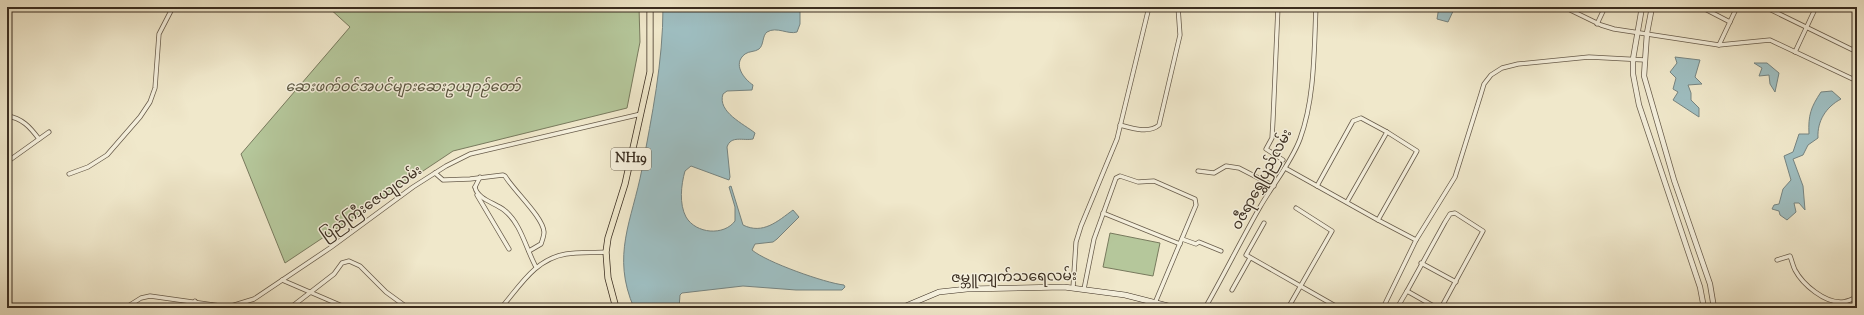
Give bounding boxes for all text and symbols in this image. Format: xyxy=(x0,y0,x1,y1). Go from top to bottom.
park label: ဆေးဖက်ဝင်အပင်များဆေးဥယျာဉ်တော် xyxy=(285,76,522,98)
street label: ဝဇီရာရွှေပြည်လမ်း xyxy=(1226,125,1298,234)
road number: NH19 xyxy=(611,148,651,170)
street label: ပြည်ကြီးဇေယျလမ်း xyxy=(316,160,427,247)
street label: ဇမ္ဘူကျက်သရေလမ်း xyxy=(951,265,1077,289)

